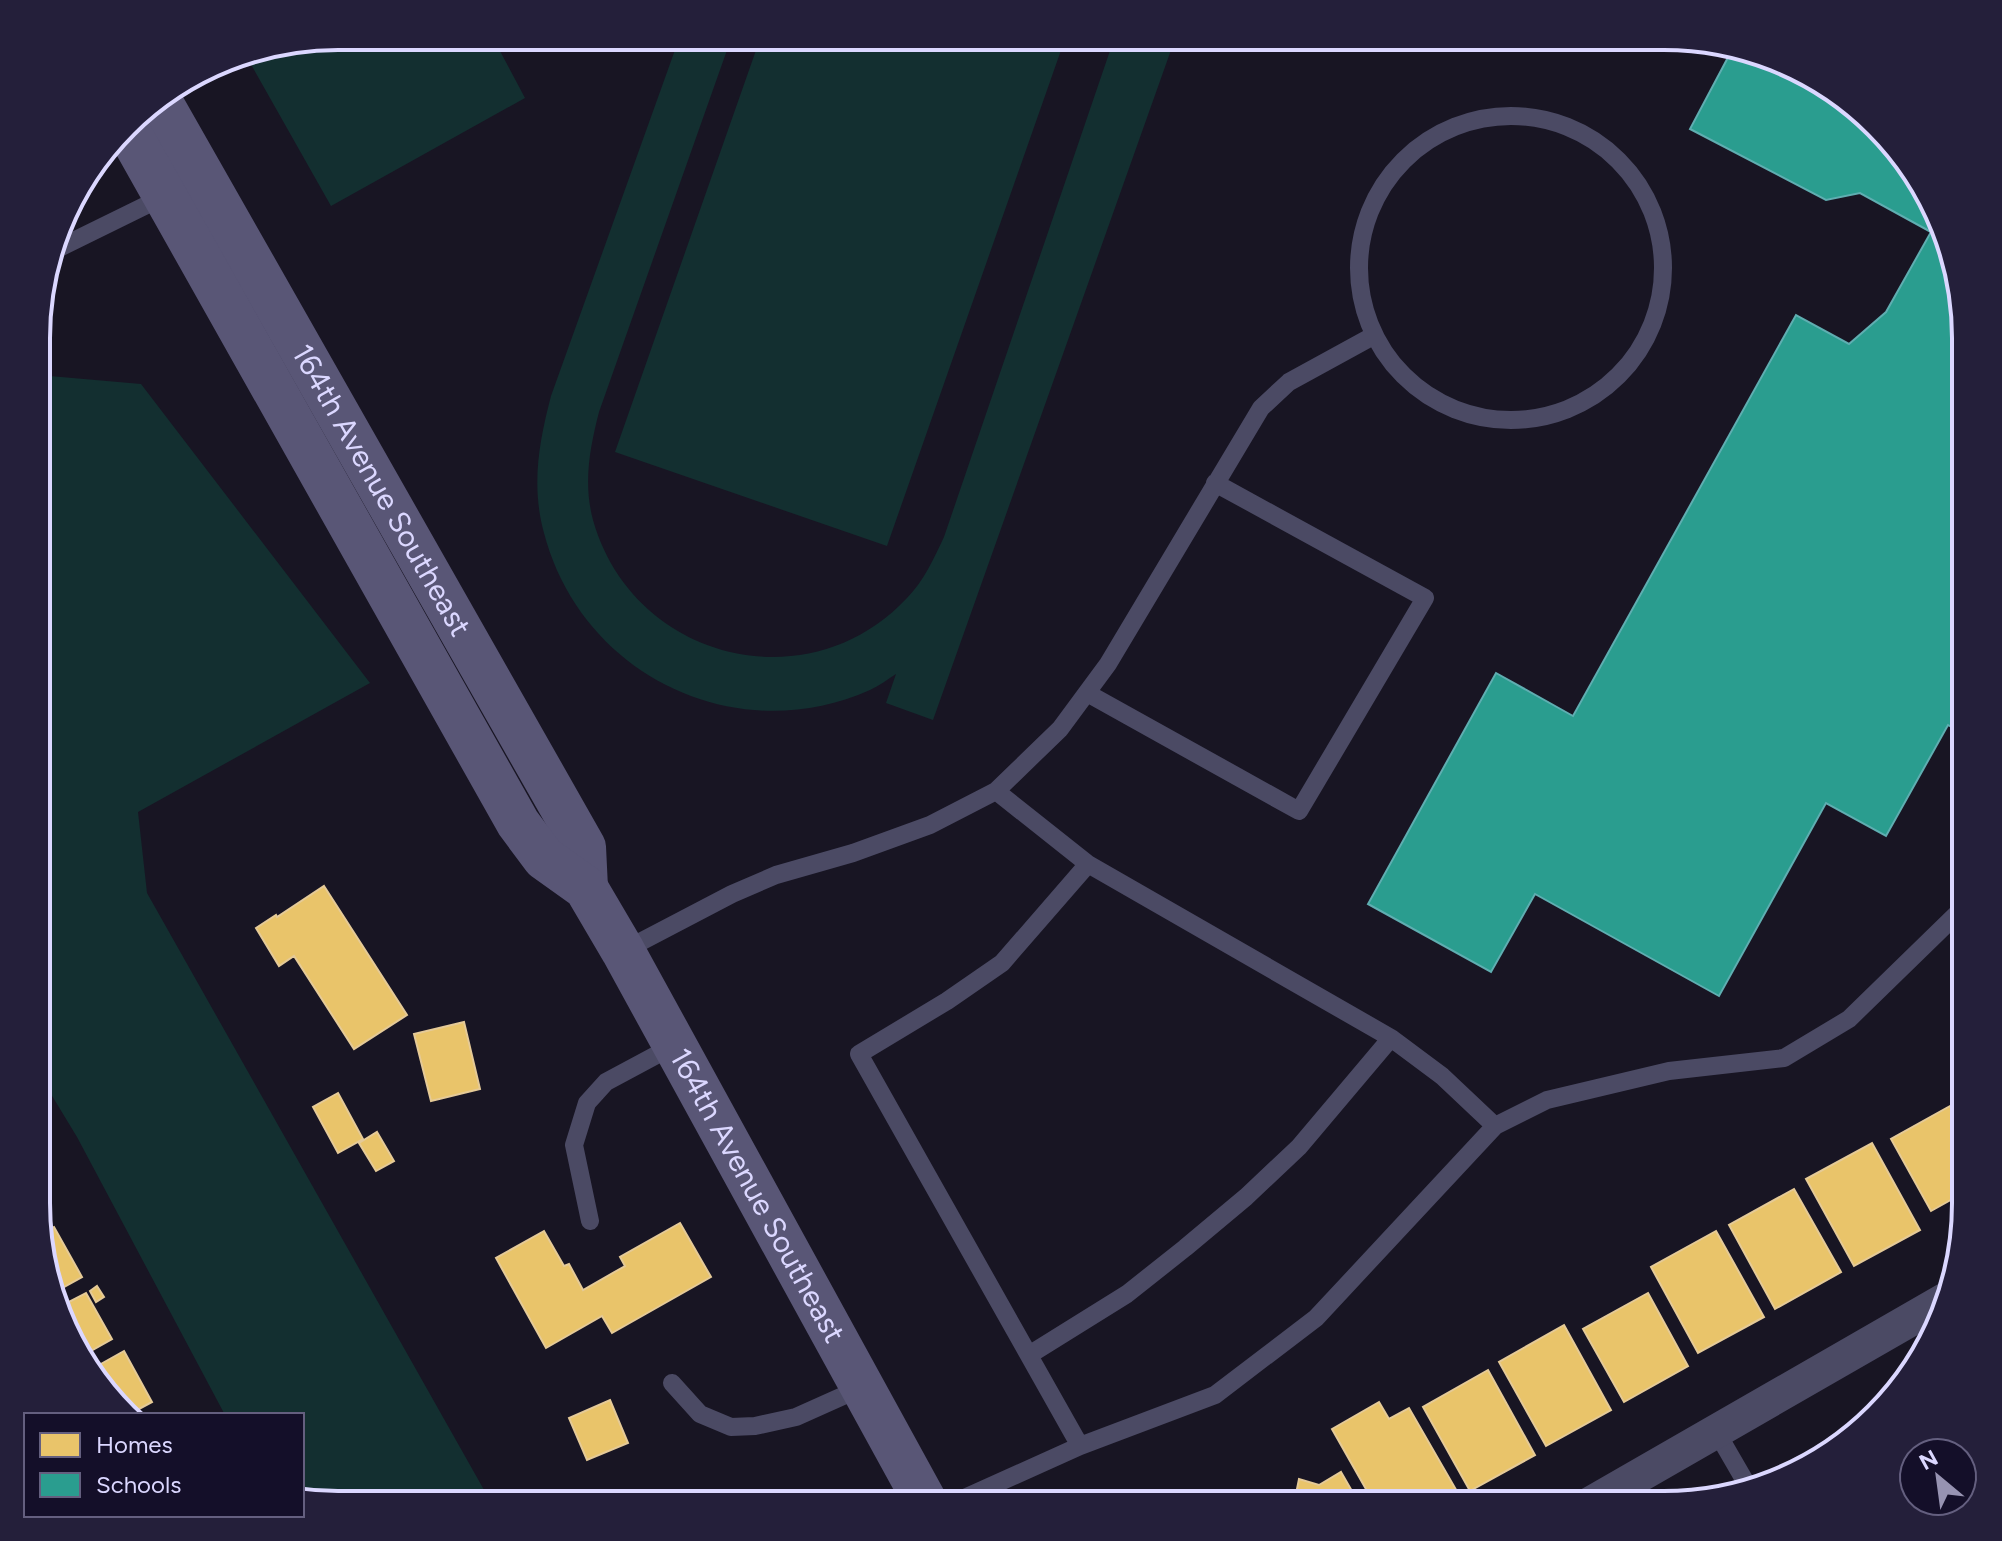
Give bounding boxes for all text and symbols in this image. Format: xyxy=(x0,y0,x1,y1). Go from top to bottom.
street label: 164th Avenue Southeast xyxy=(284,337,479,643)
street label: 164th Avenue Southeast xyxy=(662,1042,853,1349)
legend xyxy=(24,1413,304,1517)
text: Homes xyxy=(96,1430,173,1459)
north arrow xyxy=(1898,1437,1978,1517)
text: N xyxy=(1915,1444,1943,1476)
text: Schools xyxy=(96,1470,181,1499)

